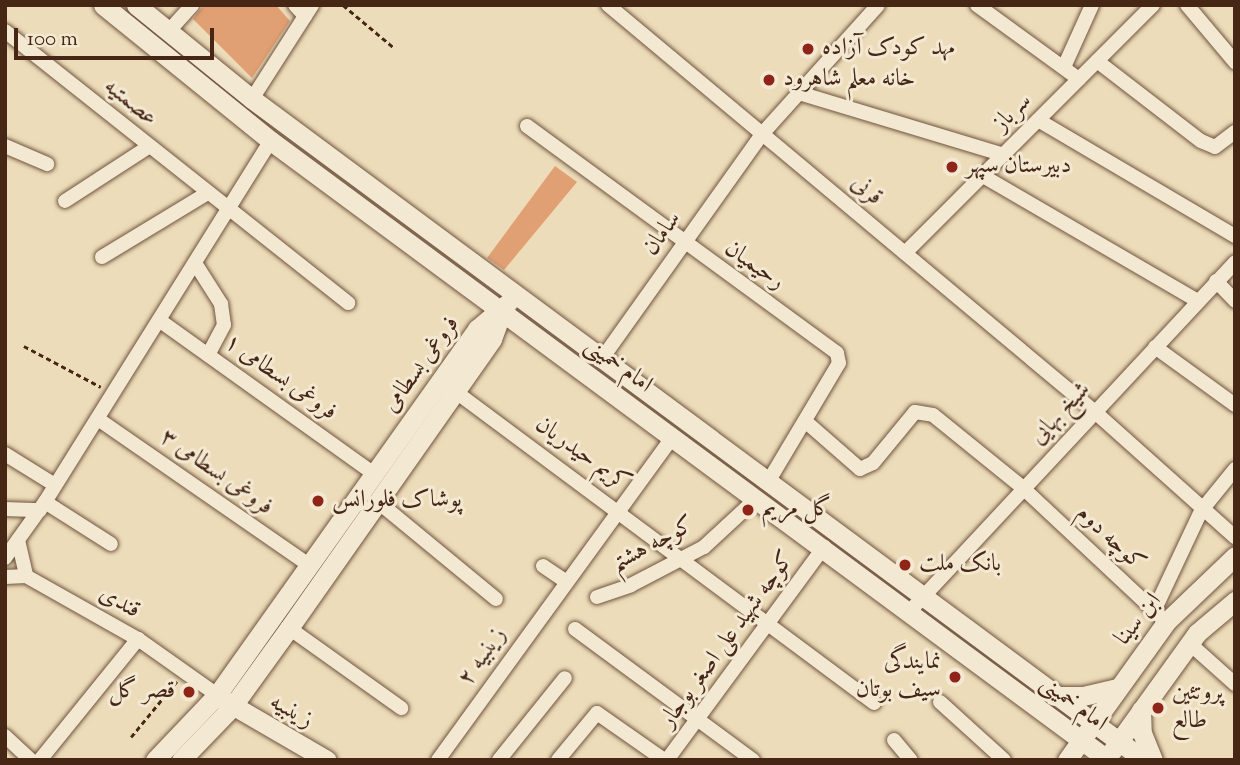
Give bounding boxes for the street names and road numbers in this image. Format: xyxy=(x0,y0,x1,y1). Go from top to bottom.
street label: عصمتیه xyxy=(97,73,163,133)
street label: سرباز xyxy=(988,88,1038,138)
street label: قرنی xyxy=(844,169,888,213)
street label: سامان xyxy=(638,206,688,262)
street label: رحیمیان xyxy=(718,235,790,297)
street label: فروغی بسطامی xyxy=(377,311,467,419)
street label: فروغی بسطامی ۱ xyxy=(218,329,342,427)
street label: امام خمینی xyxy=(578,332,658,400)
street label: شیخ بهایی xyxy=(1025,376,1097,452)
street label: کریم حیدریان xyxy=(529,411,635,499)
street label: فروغی بسطامی ۳ xyxy=(154,424,278,522)
street label: کوچه دوم xyxy=(1069,500,1151,578)
street label: کوچه هشتم xyxy=(606,511,700,579)
street label: کوچه شهید علی اصغر بوجار xyxy=(654,546,802,734)
street label: قندی xyxy=(93,580,145,626)
street label: ابن سینا xyxy=(1109,588,1169,652)
street label: زینبیه ۲ xyxy=(453,622,513,692)
street label: امام خمینی xyxy=(1034,669,1112,739)
street label: زینبیه xyxy=(264,688,318,736)

